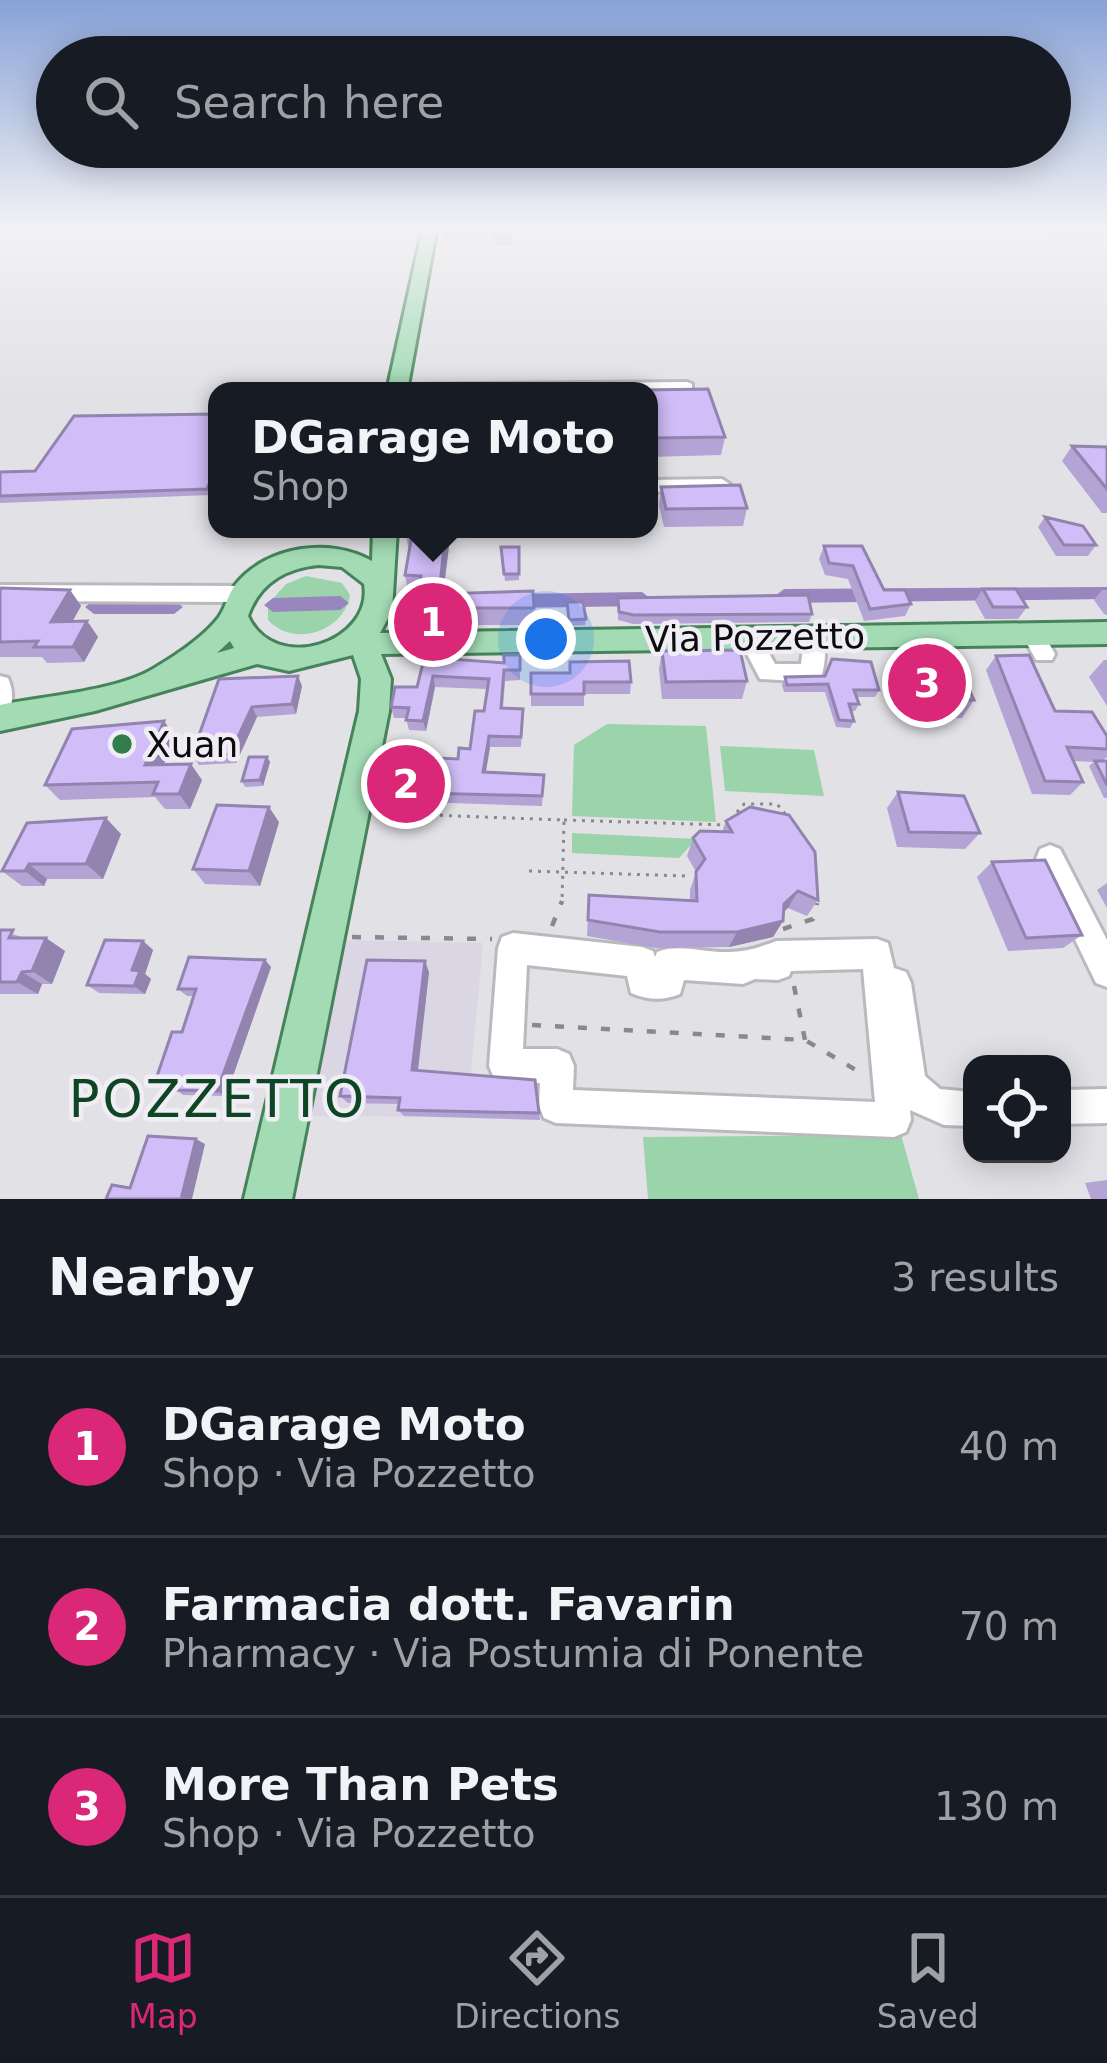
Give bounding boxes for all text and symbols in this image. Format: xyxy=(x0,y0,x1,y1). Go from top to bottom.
search box xyxy=(36,36,1071,168)
icon: search xyxy=(78,69,144,135)
text: Search here xyxy=(174,76,444,129)
popup xyxy=(208,382,658,538)
text: DGarage Moto xyxy=(251,411,615,464)
text: Shop xyxy=(251,464,349,509)
pin: 1 xyxy=(394,577,472,667)
your location xyxy=(516,609,576,669)
street label: Via Pozzetto xyxy=(645,615,865,660)
pin: 3 xyxy=(888,638,966,728)
place label: Xuan xyxy=(146,724,238,765)
marker: Xuan xyxy=(109,731,135,757)
pin: 2 xyxy=(367,739,445,829)
map controls xyxy=(963,1055,1071,1163)
button: locate xyxy=(963,1055,1071,1163)
district label: POZZETTO xyxy=(69,1070,367,1129)
text: Nearby xyxy=(48,1248,255,1307)
text: 3 results xyxy=(891,1255,1059,1300)
text: DGarage Moto xyxy=(162,1398,526,1451)
text: 1 xyxy=(73,1424,101,1469)
text: 40 m xyxy=(959,1424,1059,1469)
text: Shop · Via Pozzetto xyxy=(162,1451,536,1496)
text: Farmacia dott. Favarin xyxy=(162,1578,735,1631)
text: 2 xyxy=(73,1604,101,1649)
text: 70 m xyxy=(959,1604,1059,1649)
text: Pharmacy · Via Postumia di Ponente xyxy=(162,1631,864,1676)
text: More Than Pets xyxy=(162,1758,559,1811)
text: 3 xyxy=(73,1784,101,1829)
text: 130 m xyxy=(934,1784,1059,1829)
text: Shop · Via Pozzetto xyxy=(162,1811,536,1856)
tab: Map xyxy=(128,1925,198,2036)
tab: Directions xyxy=(454,1925,620,2036)
tab: Saved xyxy=(877,1925,979,2036)

